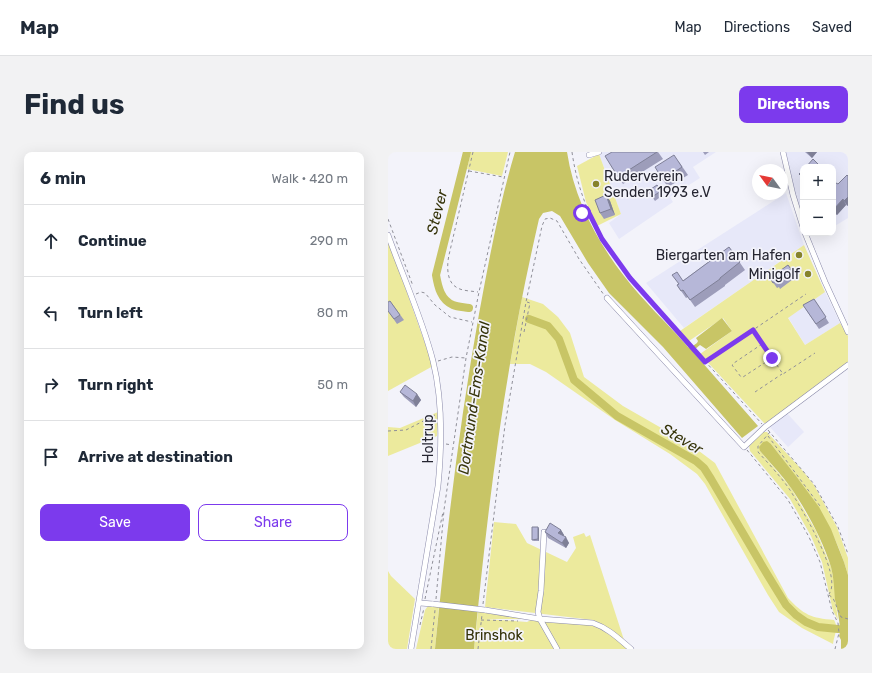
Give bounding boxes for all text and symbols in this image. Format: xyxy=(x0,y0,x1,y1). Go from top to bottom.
text: Map xyxy=(20,16,59,39)
text: Map xyxy=(675,19,702,36)
text: Directions xyxy=(724,19,790,36)
text: Saved xyxy=(812,19,852,36)
button: Directions xyxy=(739,86,848,123)
text: Find us xyxy=(24,88,124,121)
north arrow xyxy=(752,164,788,200)
map controls xyxy=(800,164,836,236)
button: + xyxy=(800,164,836,200)
text: 6 min xyxy=(40,168,86,188)
place label: Ruderverein Senden 1993 e.V xyxy=(604,168,711,201)
text: Walk · 420 m xyxy=(272,171,348,186)
marker: Ruderverein Senden 1993 e.V xyxy=(591,179,601,189)
water label: Stever xyxy=(423,187,452,236)
button: − xyxy=(800,200,836,236)
route start xyxy=(573,204,591,222)
icon: ahead xyxy=(40,230,62,252)
text: Continue xyxy=(78,232,147,250)
text: 290 m xyxy=(310,233,348,248)
place label: Biergarten am Hafen xyxy=(656,247,791,264)
marker: Biergarten am Hafen xyxy=(794,250,804,260)
place label: Minigolf xyxy=(748,266,801,283)
marker: Minigolf xyxy=(803,269,813,279)
icon: left xyxy=(40,302,62,324)
text: Turn left xyxy=(78,304,143,322)
text: 80 m xyxy=(317,305,348,320)
water label: Dortmund-Ems-Kanal xyxy=(454,320,494,476)
route end xyxy=(763,349,781,367)
icon: right xyxy=(40,374,62,396)
text: Turn right xyxy=(78,376,153,394)
text: 50 m xyxy=(317,377,348,392)
street label: Holtrup xyxy=(420,415,437,464)
water label: Stever xyxy=(658,420,707,459)
icon: arrive xyxy=(40,446,62,468)
text: Arrive at destination xyxy=(78,448,233,466)
button: Save xyxy=(40,504,190,541)
button: Share xyxy=(198,504,348,541)
park label: Brinshok xyxy=(465,627,524,644)

